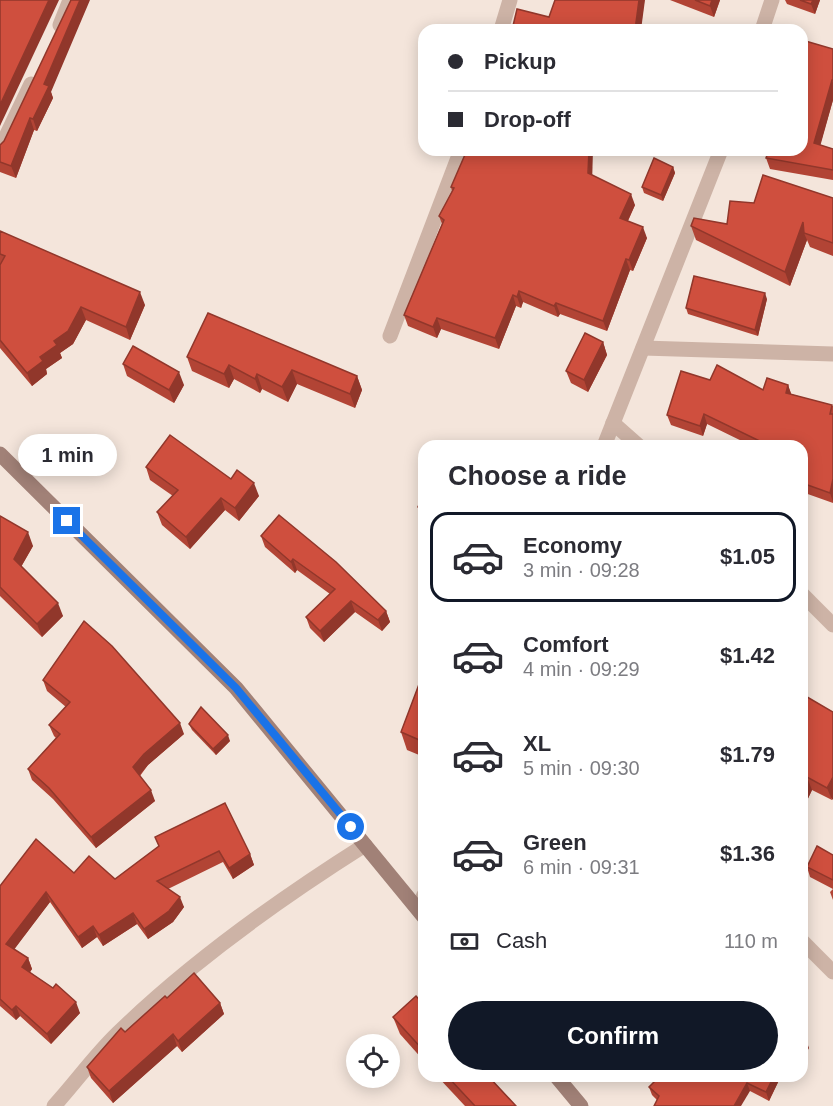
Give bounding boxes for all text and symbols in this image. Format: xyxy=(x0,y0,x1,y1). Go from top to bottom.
text: Pickup xyxy=(484,49,556,74)
text: Drop-off xyxy=(484,107,571,132)
callout: 1 min xyxy=(17,434,116,476)
text: 1 min xyxy=(41,444,94,466)
text: Choose a ride xyxy=(448,461,627,491)
route end xyxy=(53,507,80,534)
icon: car xyxy=(451,530,505,584)
text: Economy xyxy=(523,533,622,558)
text: $1.05 xyxy=(720,544,775,569)
text: 3 min · 09:28 xyxy=(523,559,640,581)
icon: car xyxy=(451,629,505,683)
text: Comfort xyxy=(523,632,609,657)
text: $1.42 xyxy=(720,643,775,668)
text: 4 min · 09:29 xyxy=(523,658,640,680)
icon: car xyxy=(451,728,505,782)
text: XL xyxy=(523,731,551,756)
text: $1.79 xyxy=(720,742,775,767)
text: 5 min · 09:30 xyxy=(523,757,640,779)
route start xyxy=(337,813,364,840)
icon: car xyxy=(451,827,505,881)
text: Green xyxy=(523,830,587,855)
text: $1.36 xyxy=(720,841,775,866)
text: 6 min · 09:31 xyxy=(523,856,640,878)
icon: cash xyxy=(448,925,481,958)
text: Cash xyxy=(496,928,547,953)
text: 110 m xyxy=(724,930,778,952)
button: Confirm xyxy=(448,1001,778,1070)
map controls xyxy=(346,1034,400,1088)
button: locate xyxy=(346,1034,400,1088)

